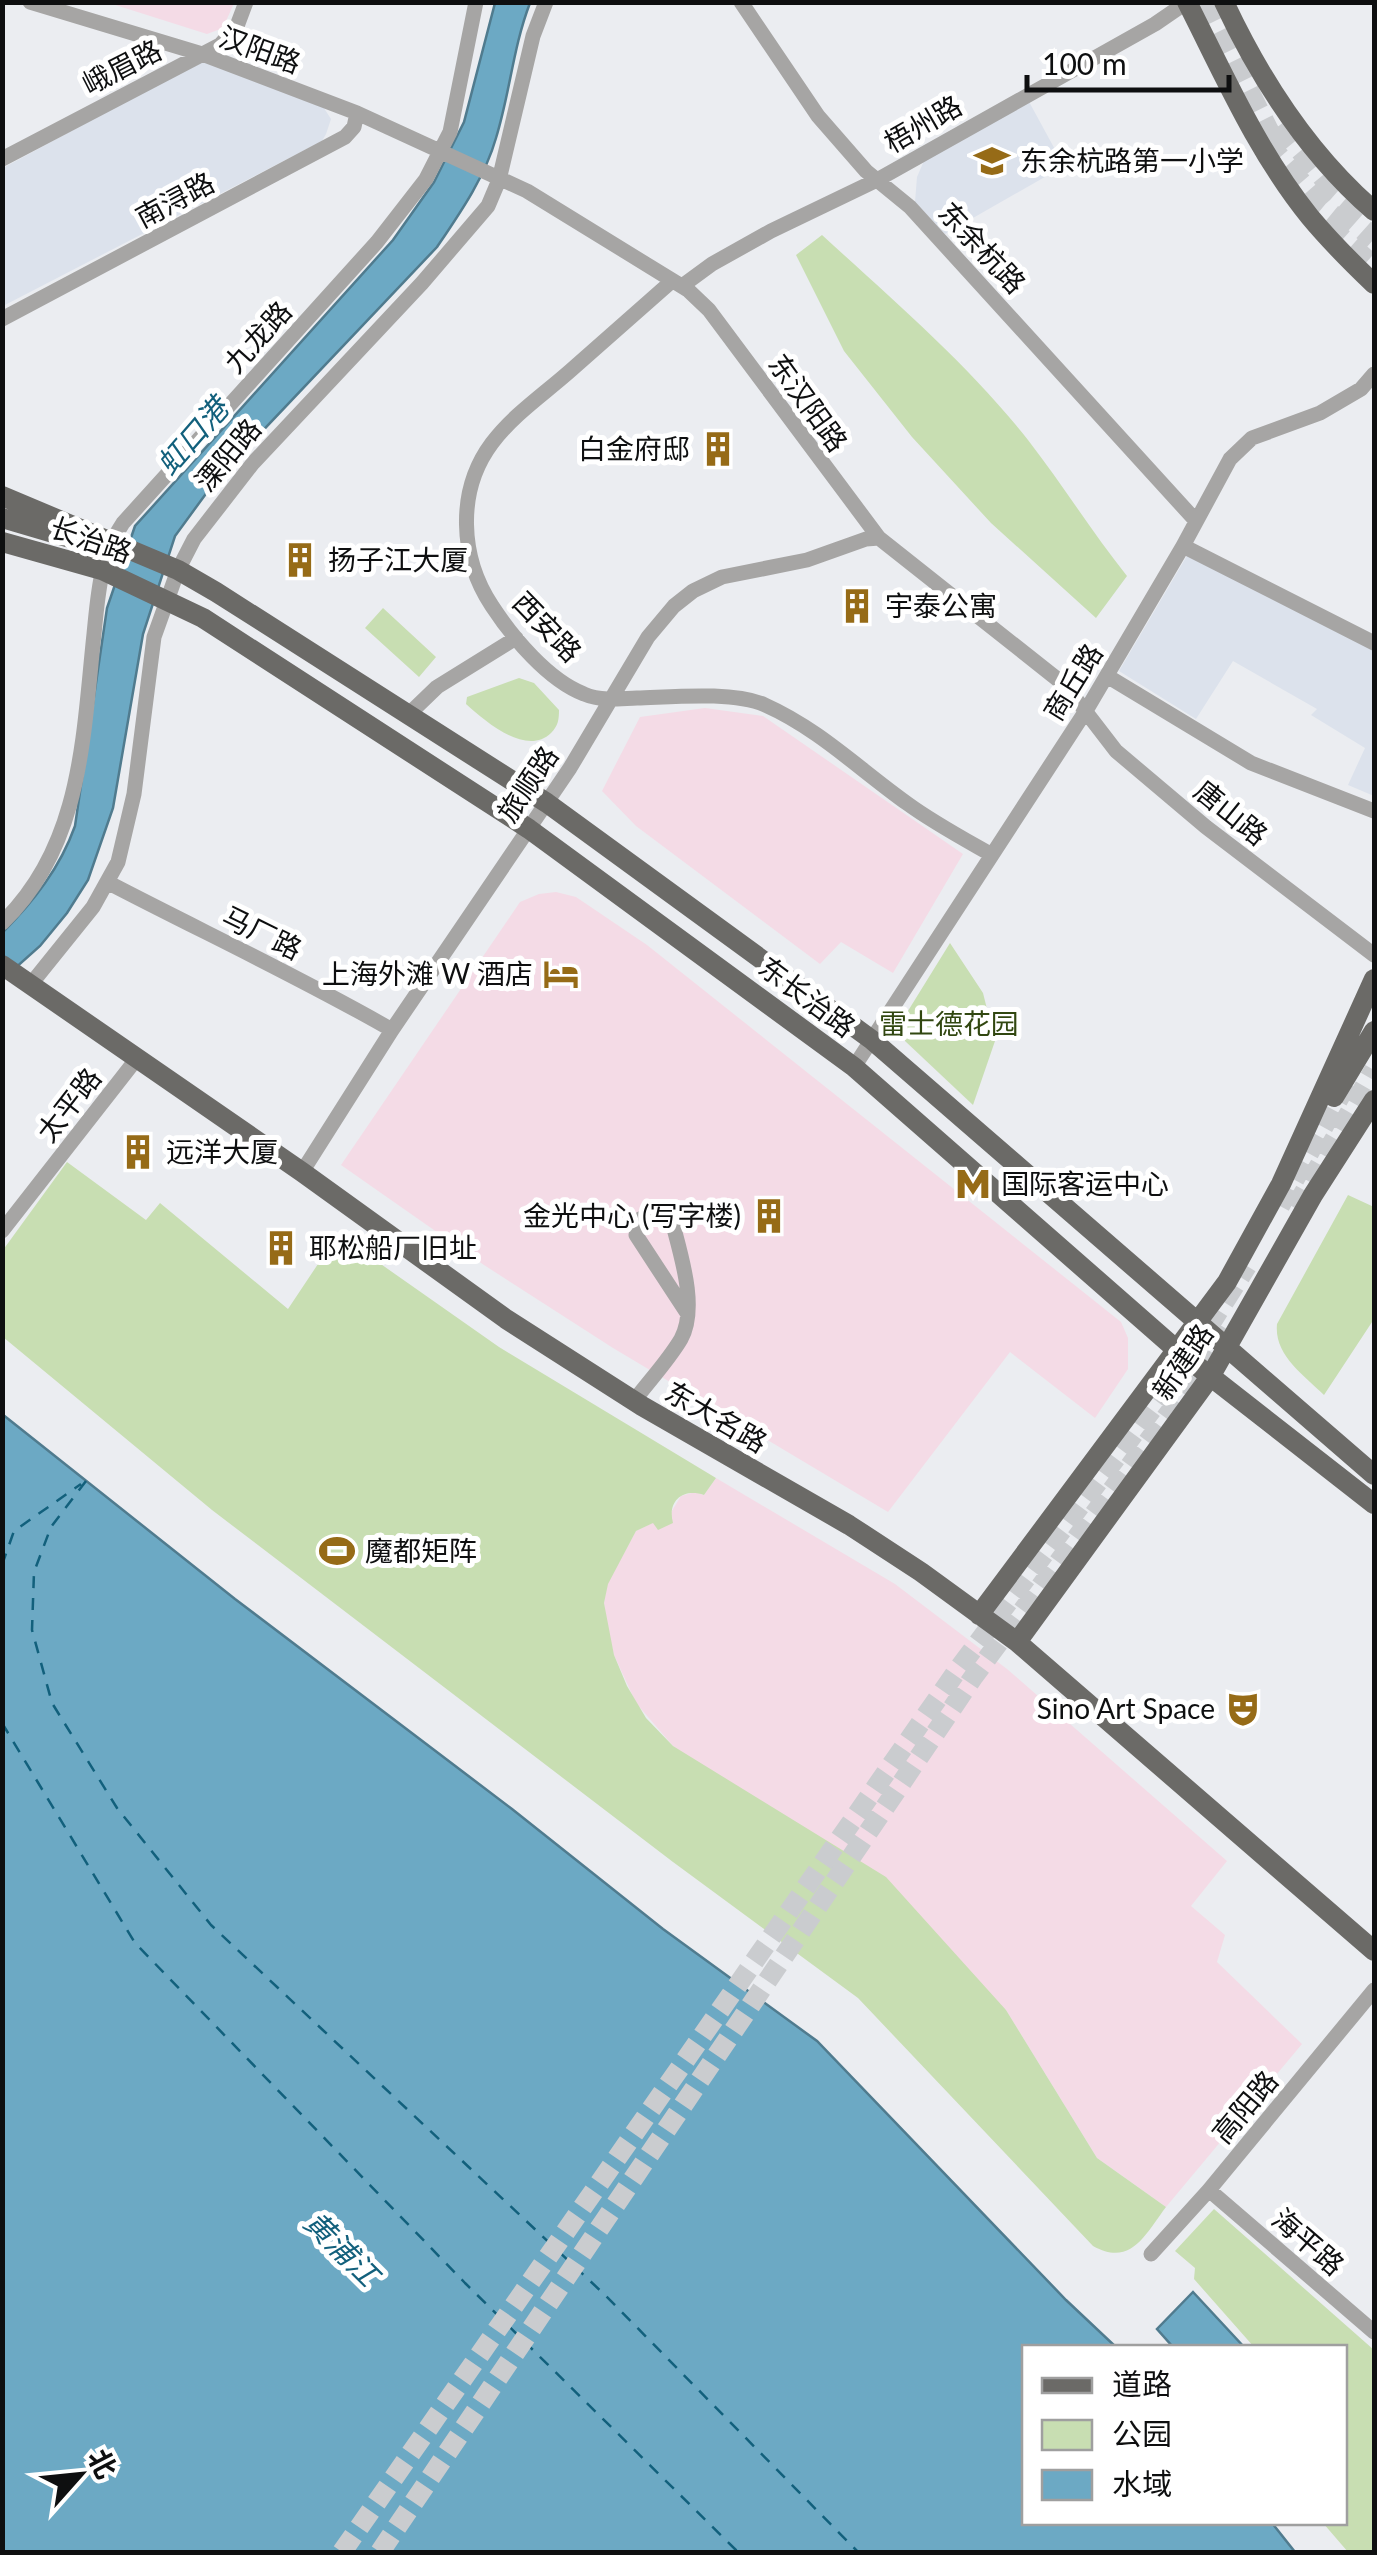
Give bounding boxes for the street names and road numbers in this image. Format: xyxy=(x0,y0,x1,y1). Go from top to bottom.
street label: 汉阳路 xyxy=(215,19,306,79)
street label: 峨眉路 xyxy=(76,32,167,100)
street label: 梧州路 xyxy=(878,87,967,159)
street label: 南浔路 xyxy=(129,164,220,234)
street label: 东余杭路 xyxy=(932,195,1033,300)
street label: 九龙路 xyxy=(217,294,298,379)
street label: 东汉阳路 xyxy=(762,347,855,458)
street label: 溧阳路 xyxy=(187,411,267,497)
street label: 长治路 xyxy=(46,509,137,569)
street label: 西安路 xyxy=(506,584,589,668)
street label: 商丘路 xyxy=(1035,637,1109,726)
street label: 旅顺路 xyxy=(490,739,565,828)
street label: 唐山路 xyxy=(1188,773,1275,852)
street label: 马厂路 xyxy=(217,898,308,966)
street label: 东长治路 xyxy=(753,949,863,1043)
street label: 太平路 xyxy=(29,1061,107,1148)
street label: 新建路 xyxy=(1145,1317,1220,1406)
street label: 东大名路 xyxy=(659,1373,774,1459)
street label: 高阳路 xyxy=(1204,2063,1284,2149)
street label: 海平路 xyxy=(1266,2201,1352,2282)

